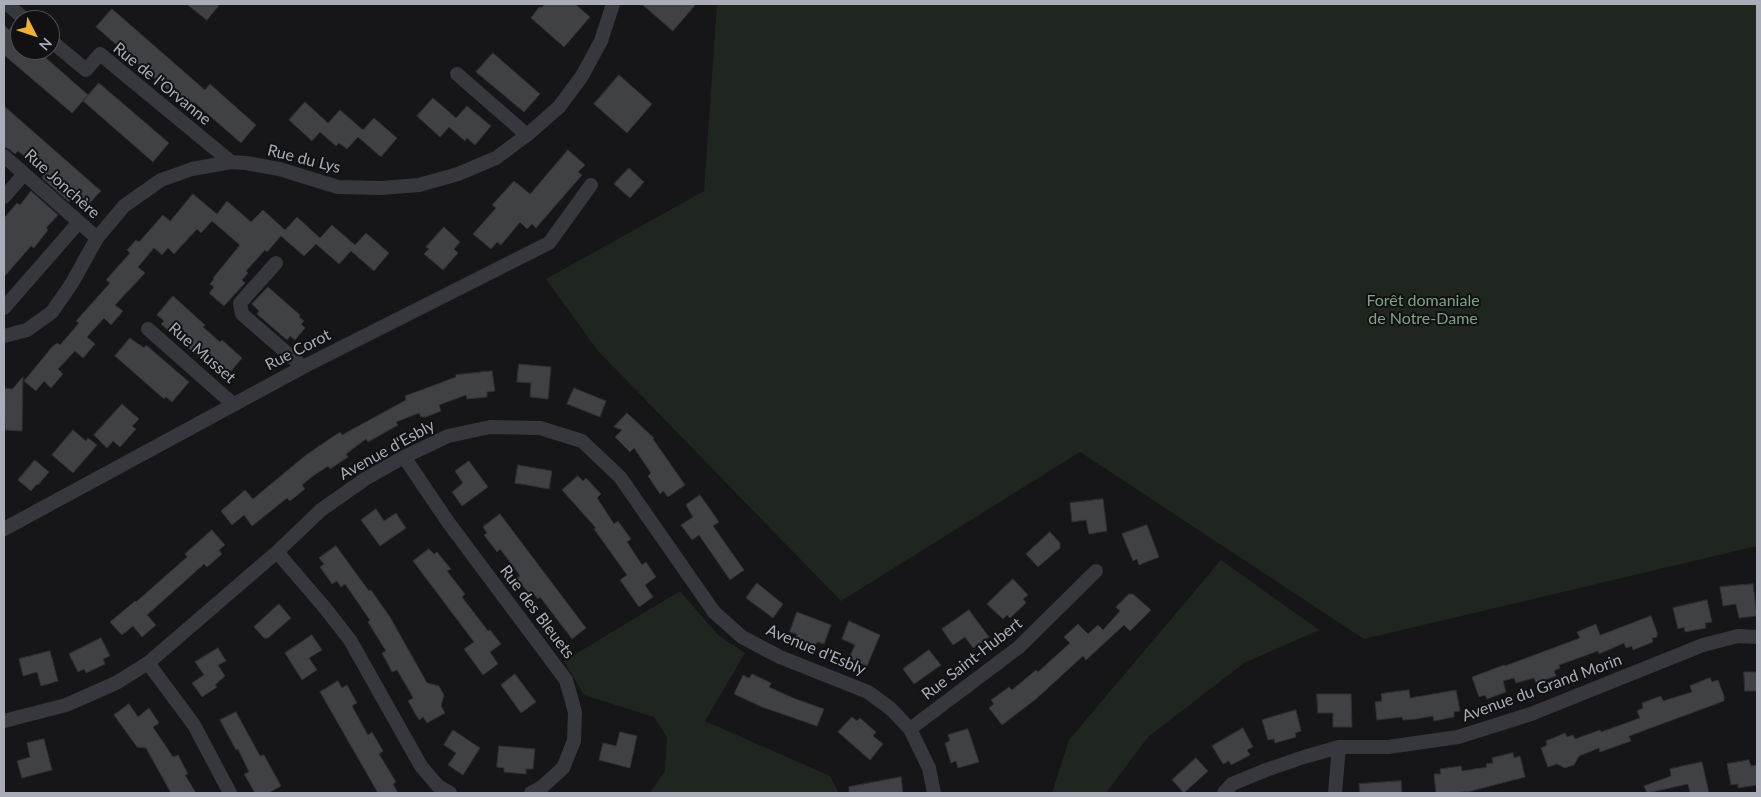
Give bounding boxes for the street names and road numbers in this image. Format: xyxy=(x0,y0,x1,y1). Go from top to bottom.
street label: Rue de l'Orvanne xyxy=(109,39,215,129)
street label: Rue du Lys xyxy=(265,141,343,177)
street label: Rue Jonchère xyxy=(20,145,104,223)
street label: Rue Musset xyxy=(164,319,240,387)
street label: Rue Corot xyxy=(262,325,334,375)
street label: Avenue d'Esbly xyxy=(336,416,438,484)
street label: Rue des Bleuets xyxy=(496,562,578,662)
street label: Rue Saint-Hubert xyxy=(918,614,1026,704)
street label: Avenue d'Esbly xyxy=(763,620,869,680)
street label: Avenue du Grand Morin xyxy=(1460,650,1624,726)

